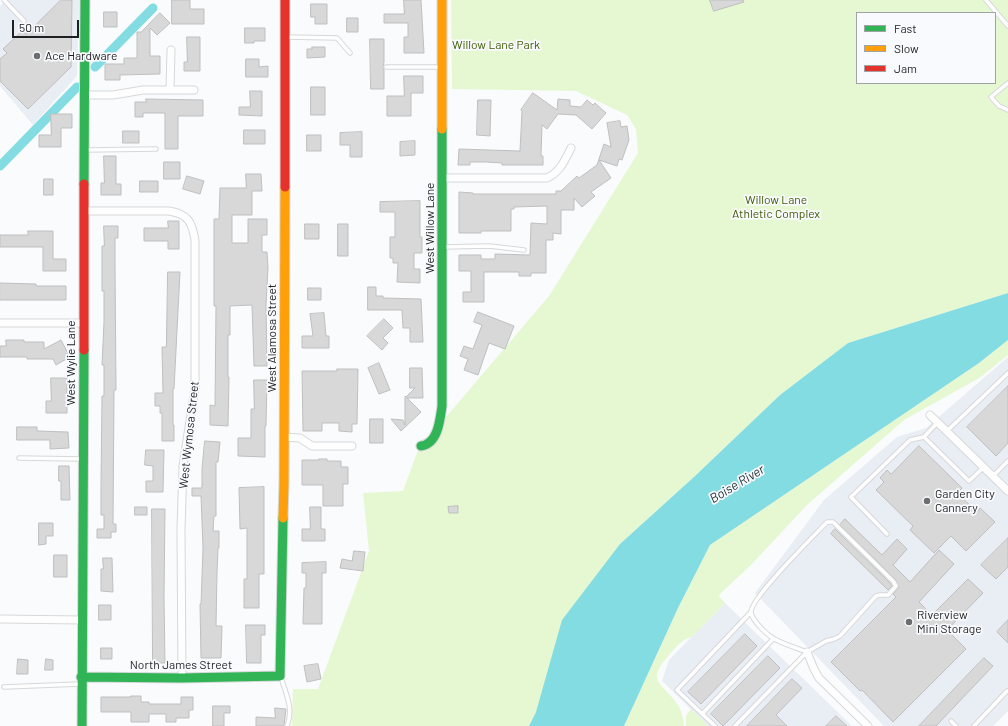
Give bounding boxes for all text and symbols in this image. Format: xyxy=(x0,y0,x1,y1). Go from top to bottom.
scale bar xyxy=(14,12,81,38)
legend xyxy=(856,12,996,84)
text: 50 m xyxy=(19,20,44,34)
text: Fast xyxy=(894,21,917,35)
park label: Willow Lane Park xyxy=(452,38,540,52)
text: Slow xyxy=(894,41,919,55)
place label: Ace Hardware xyxy=(45,49,117,63)
marker: Ace Hardware xyxy=(32,51,42,61)
text: Jam xyxy=(894,61,917,75)
street label: West Willow Lane xyxy=(423,183,437,273)
park label: Willow Lane Athletic Complex xyxy=(732,193,820,221)
street label: West Alamosa Street xyxy=(265,284,279,392)
street label: West Wylie Lane xyxy=(64,320,78,406)
street label: West Wymosa Street xyxy=(176,380,202,490)
water label: Boise River xyxy=(707,462,767,506)
place label: Garden City Cannery xyxy=(935,487,995,515)
marker: Garden City Cannery xyxy=(922,496,932,506)
place label: Riverview Mini Storage xyxy=(917,608,982,636)
marker: Riverview Mini Storage xyxy=(904,617,914,627)
street label: North James Street xyxy=(130,658,232,672)

